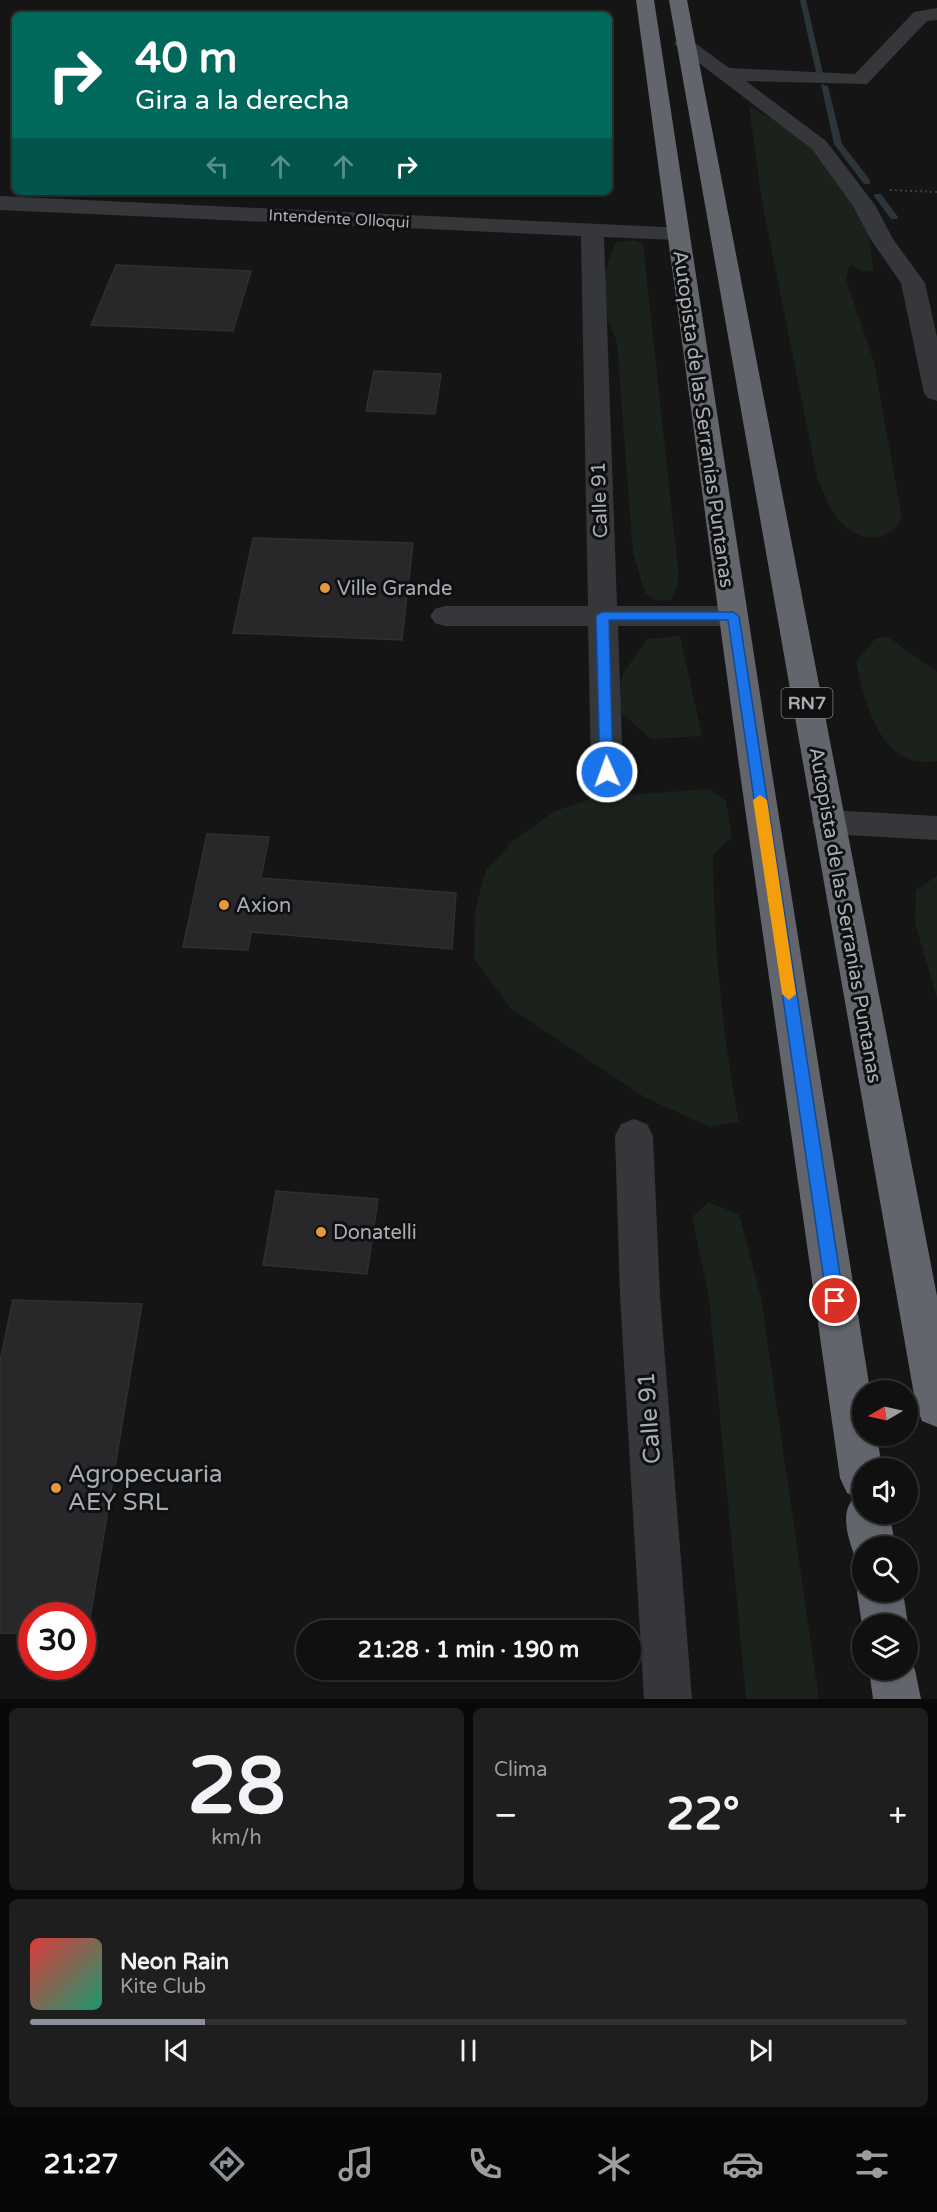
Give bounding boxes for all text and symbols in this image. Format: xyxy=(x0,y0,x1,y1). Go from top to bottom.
text: 40 m xyxy=(135,33,237,84)
icon: right xyxy=(36,36,114,114)
text: Gira a la derecha xyxy=(135,84,349,117)
icon: left xyxy=(201,150,234,183)
icon: ahead xyxy=(264,150,297,183)
icon: ahead xyxy=(327,150,360,183)
icon: right xyxy=(390,150,423,183)
street label: Intendente Olloqui xyxy=(268,205,410,233)
street label: Autopista de las Serranías Puntanas xyxy=(667,249,739,589)
street label: Calle 91 xyxy=(587,461,613,539)
place label: Ville Grande xyxy=(337,577,452,601)
marker: Ville Grande xyxy=(318,581,332,595)
road number: RN7 xyxy=(782,688,832,718)
position arrow xyxy=(575,740,639,804)
street label: Autopista de las Serranías Puntanas xyxy=(804,745,886,1085)
place label: Axion xyxy=(236,894,291,918)
marker: Axion xyxy=(217,898,231,912)
place label: Donatelli xyxy=(333,1221,417,1245)
marker: Donatelli xyxy=(314,1225,328,1239)
pin xyxy=(809,1275,860,1326)
icon: arrive xyxy=(818,1284,851,1317)
street label: Calle 91 xyxy=(632,1371,667,1465)
north arrow xyxy=(852,1380,918,1446)
map controls xyxy=(852,1380,918,1680)
button: sound xyxy=(852,1458,918,1524)
place label: Agropecuaria AEY SRL xyxy=(68,1460,222,1517)
marker: Agropecuaria AEY SRL xyxy=(49,1481,63,1495)
button: search xyxy=(852,1536,918,1602)
speed limit sign: 30 xyxy=(18,1602,96,1680)
button: layers xyxy=(852,1614,918,1680)
text: 21:28 · 1 min · 190 m xyxy=(358,1637,579,1663)
text: 28 xyxy=(188,1740,285,1834)
text: Clima xyxy=(494,1758,547,1782)
text: 22° xyxy=(666,1788,740,1842)
text: − xyxy=(494,1796,518,1835)
text: + xyxy=(888,1796,907,1835)
text: km/h xyxy=(211,1826,262,1850)
text: Neon Rain xyxy=(120,1949,229,1975)
text: Kite Club xyxy=(120,1975,206,1999)
icon: previous xyxy=(160,2034,193,2067)
icon: pause xyxy=(452,2034,485,2067)
icon: next xyxy=(744,2034,777,2067)
icon: directions xyxy=(206,2143,248,2185)
icon: music xyxy=(335,2143,377,2185)
icon: phone xyxy=(464,2143,506,2185)
icon: climate xyxy=(593,2143,635,2185)
icon: car xyxy=(722,2143,764,2185)
icon: filters xyxy=(851,2143,893,2185)
text: 21:27 xyxy=(44,2148,118,2181)

